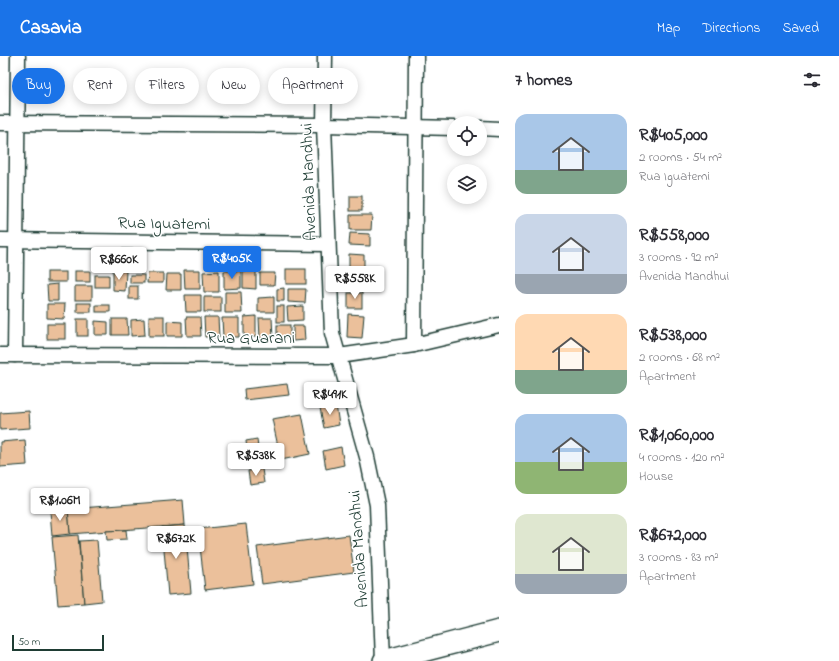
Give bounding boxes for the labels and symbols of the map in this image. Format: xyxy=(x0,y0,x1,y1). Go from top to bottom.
street label: Avenida Mandhui xyxy=(294,123,324,241)
street label: Rua Iguatemi xyxy=(117,211,211,239)
pin: R$405K xyxy=(199,246,265,280)
pin: R$660K xyxy=(86,247,152,281)
pin: R$558K xyxy=(322,266,388,300)
street label: Rua Guarani xyxy=(207,326,295,351)
pin: R$491K xyxy=(297,382,363,416)
pin: R$538K xyxy=(223,443,289,477)
pin: R$1.06M xyxy=(23,488,97,522)
street label: Avenida Mandhui xyxy=(342,489,376,609)
pin: R$672K xyxy=(143,526,209,560)
scale bar xyxy=(12,633,104,652)

